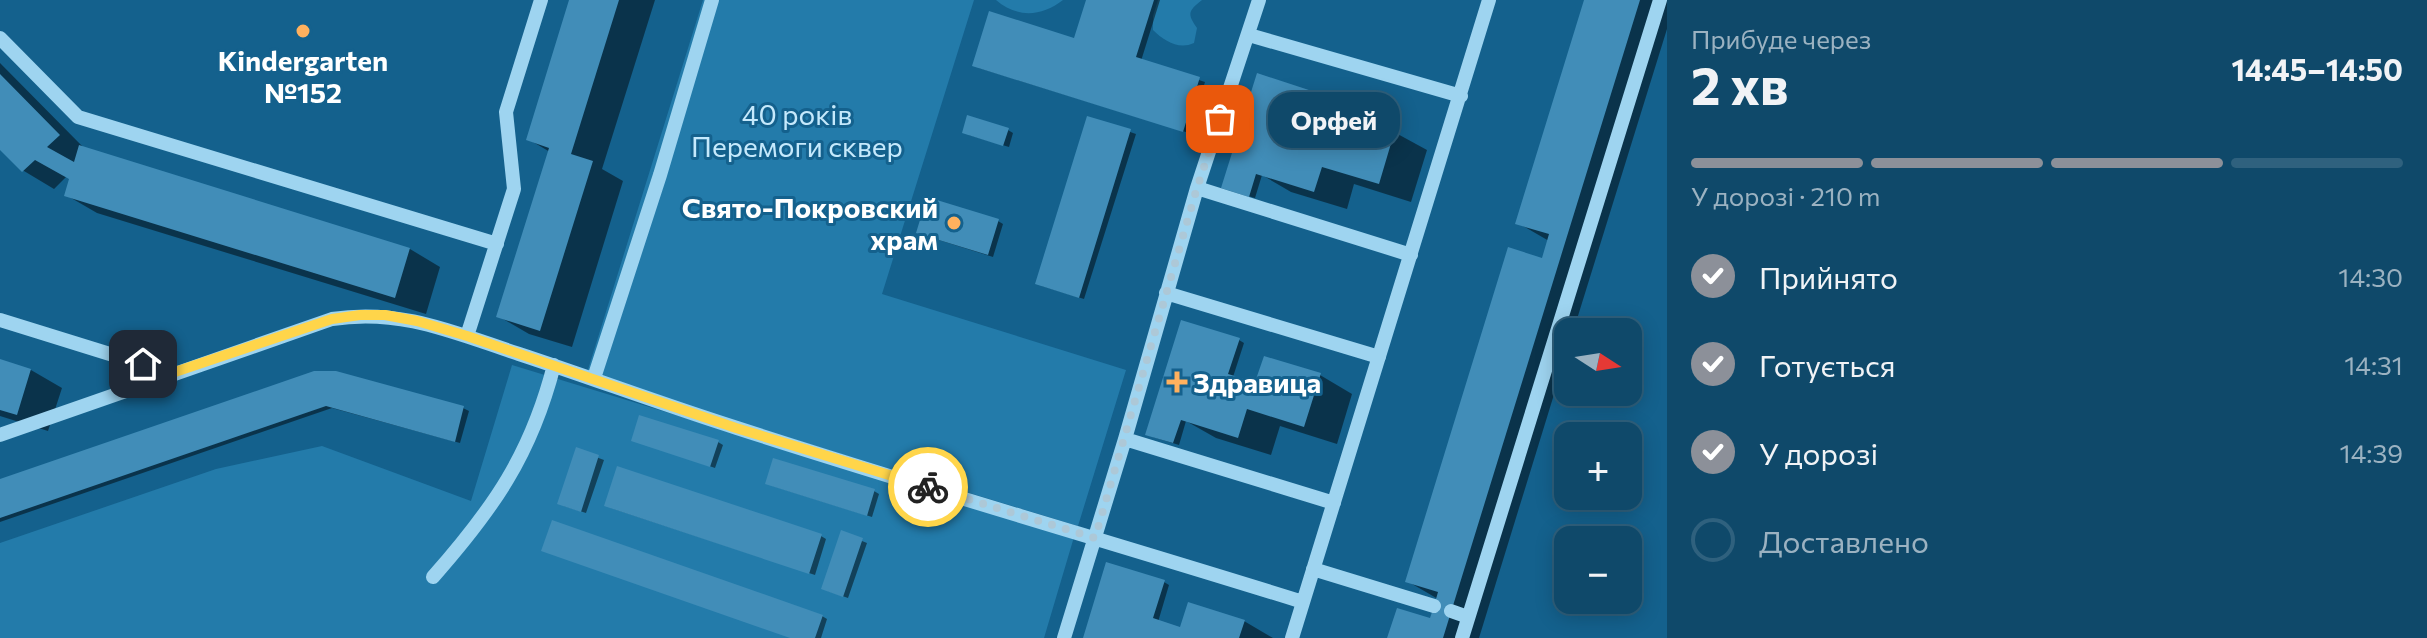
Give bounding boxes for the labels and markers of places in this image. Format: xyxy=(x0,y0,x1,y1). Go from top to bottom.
marker: Kindergarten №152 xyxy=(294,22,312,40)
place label: Kindergarten №152 xyxy=(218,43,388,109)
pin xyxy=(1186,85,1254,153)
callout: Орфей xyxy=(1268,91,1400,147)
place label: Свято-Покровский храм xyxy=(682,190,938,256)
marker: Свято-Покровский храм xyxy=(945,214,963,232)
pin xyxy=(109,330,177,398)
place label: Здравица xyxy=(1193,365,1321,399)
marker: Здравица xyxy=(1168,373,1186,391)

